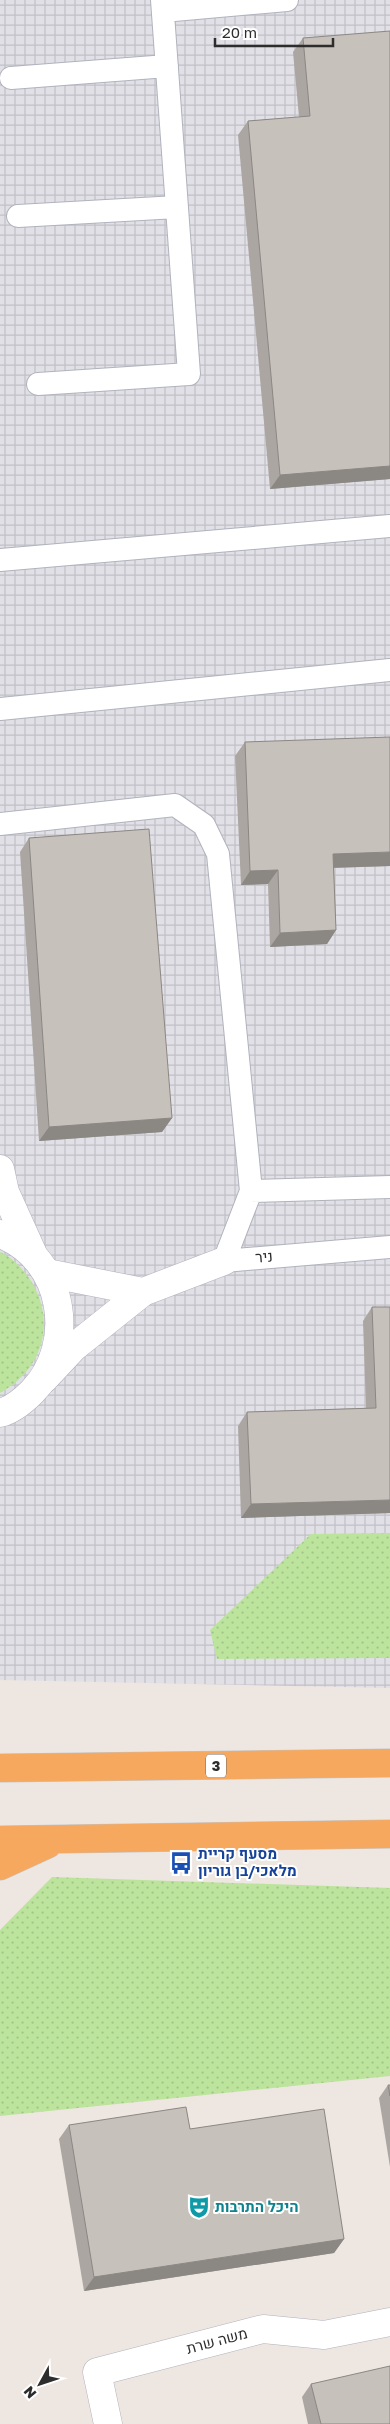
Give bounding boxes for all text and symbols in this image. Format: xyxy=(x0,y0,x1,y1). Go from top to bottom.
scale bar xyxy=(215,15,332,47)
text: 20 m xyxy=(222,23,257,41)
street label: ניר xyxy=(254,1246,273,1266)
road number: 3 xyxy=(206,1754,226,1778)
place label: מסעף קריית מלאכי/בן גוריון xyxy=(198,1844,297,1879)
bus stop icon: מסעף קריית מלאכי/בן גוריון xyxy=(168,1850,194,1876)
theatre icon: היכל התרבות xyxy=(186,2194,212,2220)
place label: היכל התרבות xyxy=(215,2197,299,2215)
street label: משה שרת xyxy=(184,2323,249,2357)
north arrow xyxy=(15,2359,65,2409)
text: N xyxy=(20,2383,40,2402)

